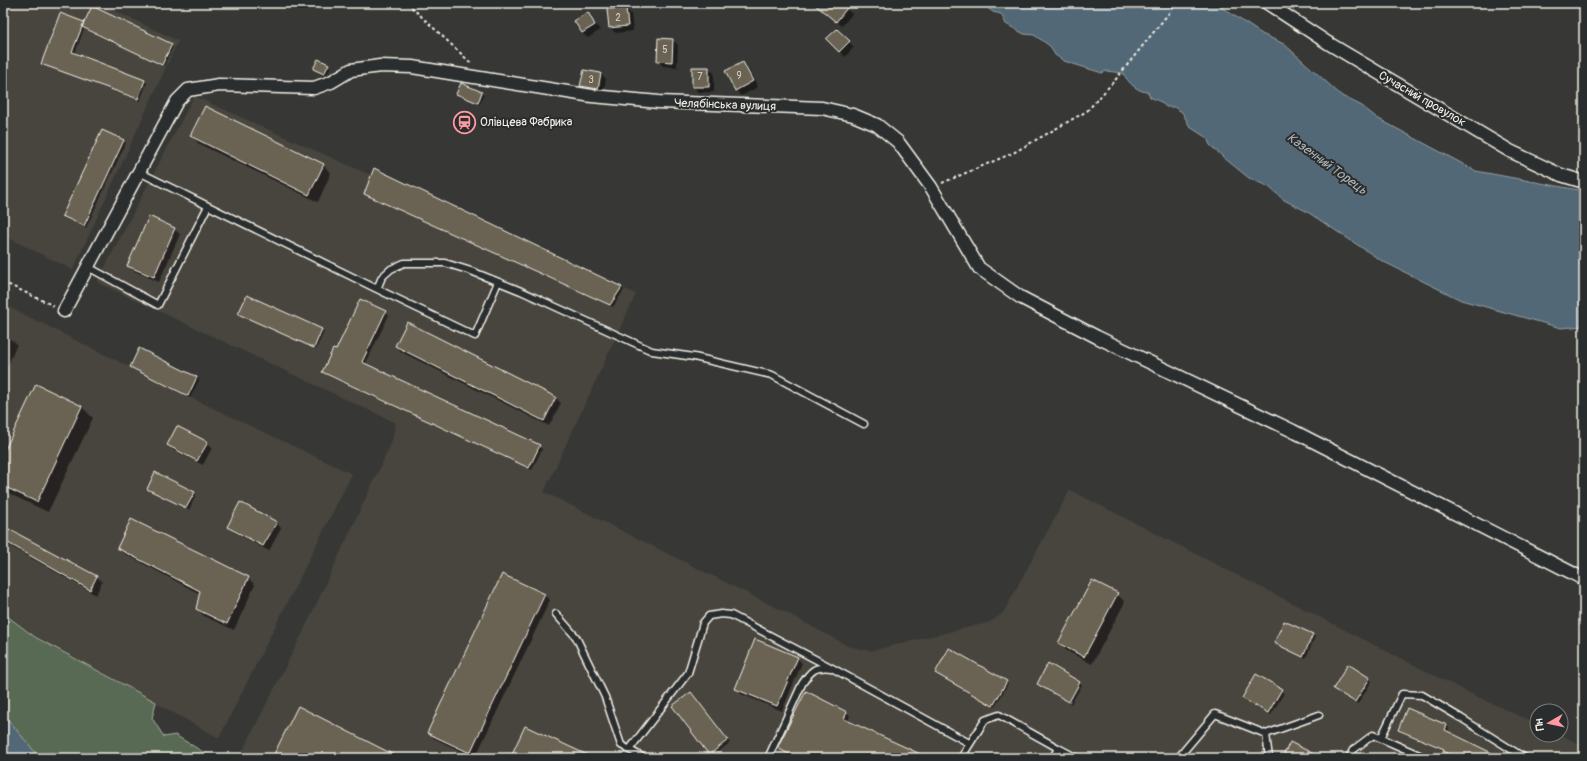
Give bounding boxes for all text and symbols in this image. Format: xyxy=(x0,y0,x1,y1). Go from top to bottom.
house number: 2 xyxy=(615,12,621,24)
house number: 5 xyxy=(662,44,668,56)
street label: Сучасний провулок xyxy=(1376,68,1468,130)
house number: 9 xyxy=(736,70,742,82)
house number: 7 xyxy=(697,71,703,83)
house number: 3 xyxy=(588,74,594,86)
street label: Челябінська вулиця xyxy=(674,96,777,114)
station icon: Олівцева Фабрика xyxy=(452,109,478,135)
place label: Олівцева Фабрика xyxy=(480,115,573,130)
water label: Казенний Торець xyxy=(1284,130,1370,198)
north arrow xyxy=(1529,703,1569,743)
text: Пн xyxy=(1532,717,1547,731)

